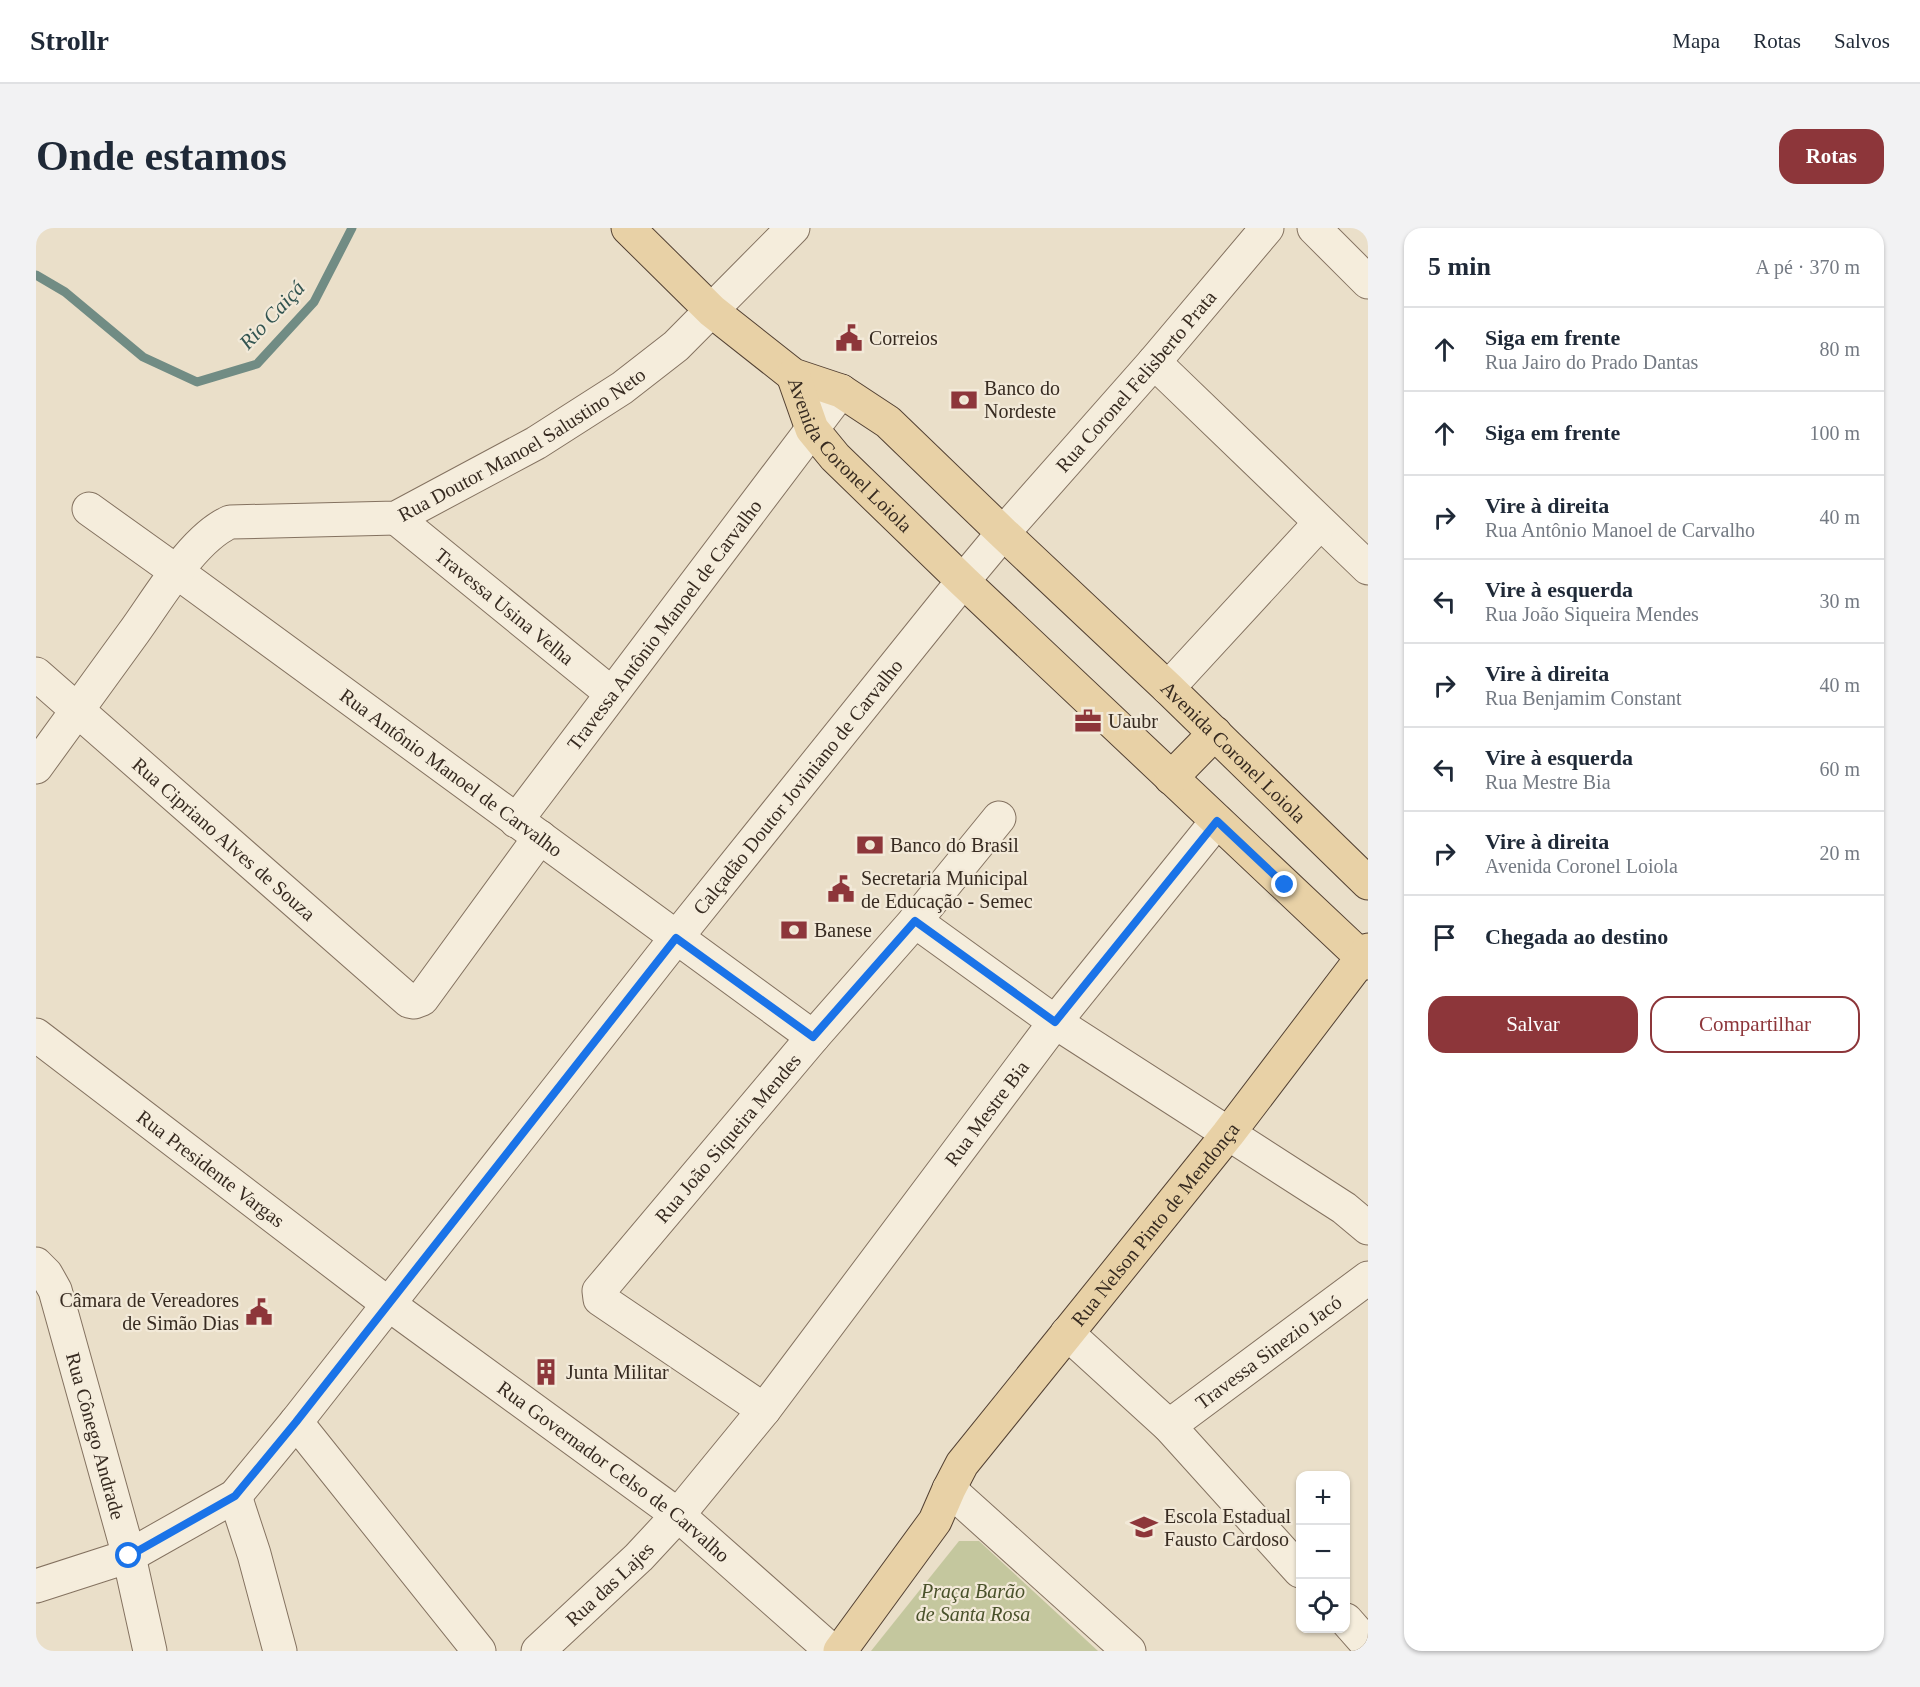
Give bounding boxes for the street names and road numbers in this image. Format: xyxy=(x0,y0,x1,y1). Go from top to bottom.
street label: Rua Coronel Felisberto Prata xyxy=(1051,286,1221,476)
street label: Rua Doutor Manoel Salustino Neto xyxy=(394,363,650,526)
street label: Avenida Coronel Loiola xyxy=(784,375,917,537)
street label: Travessa Antônio Manoel de Carvalho xyxy=(563,495,766,754)
street label: Travessa Usina Velha xyxy=(431,543,578,669)
street label: Calçadão Doutor Joviniano de Carvalho xyxy=(688,655,907,919)
street label: Avenida Coronel Loiola xyxy=(1157,677,1310,827)
street label: Rua Antônio Manoel de Carvalho xyxy=(336,684,567,861)
street label: Rua Cipriano Alves de Souza xyxy=(128,753,320,925)
street label: Rua João Siqueira Mendes xyxy=(650,1049,805,1227)
street label: Rua Mestre Bia xyxy=(940,1056,1033,1170)
street label: Rua Presidente Vargas xyxy=(133,1105,289,1232)
street label: Rua Nelson Pinto de Mendonça xyxy=(1067,1118,1244,1330)
street label: Travessa Sinezio Jacó xyxy=(1191,1291,1346,1413)
street label: Rua Cônego Andrade xyxy=(62,1350,129,1522)
street label: Rua Governador Celso de Carvalho xyxy=(493,1376,734,1566)
street label: Rua das Lajes xyxy=(561,1538,658,1631)

